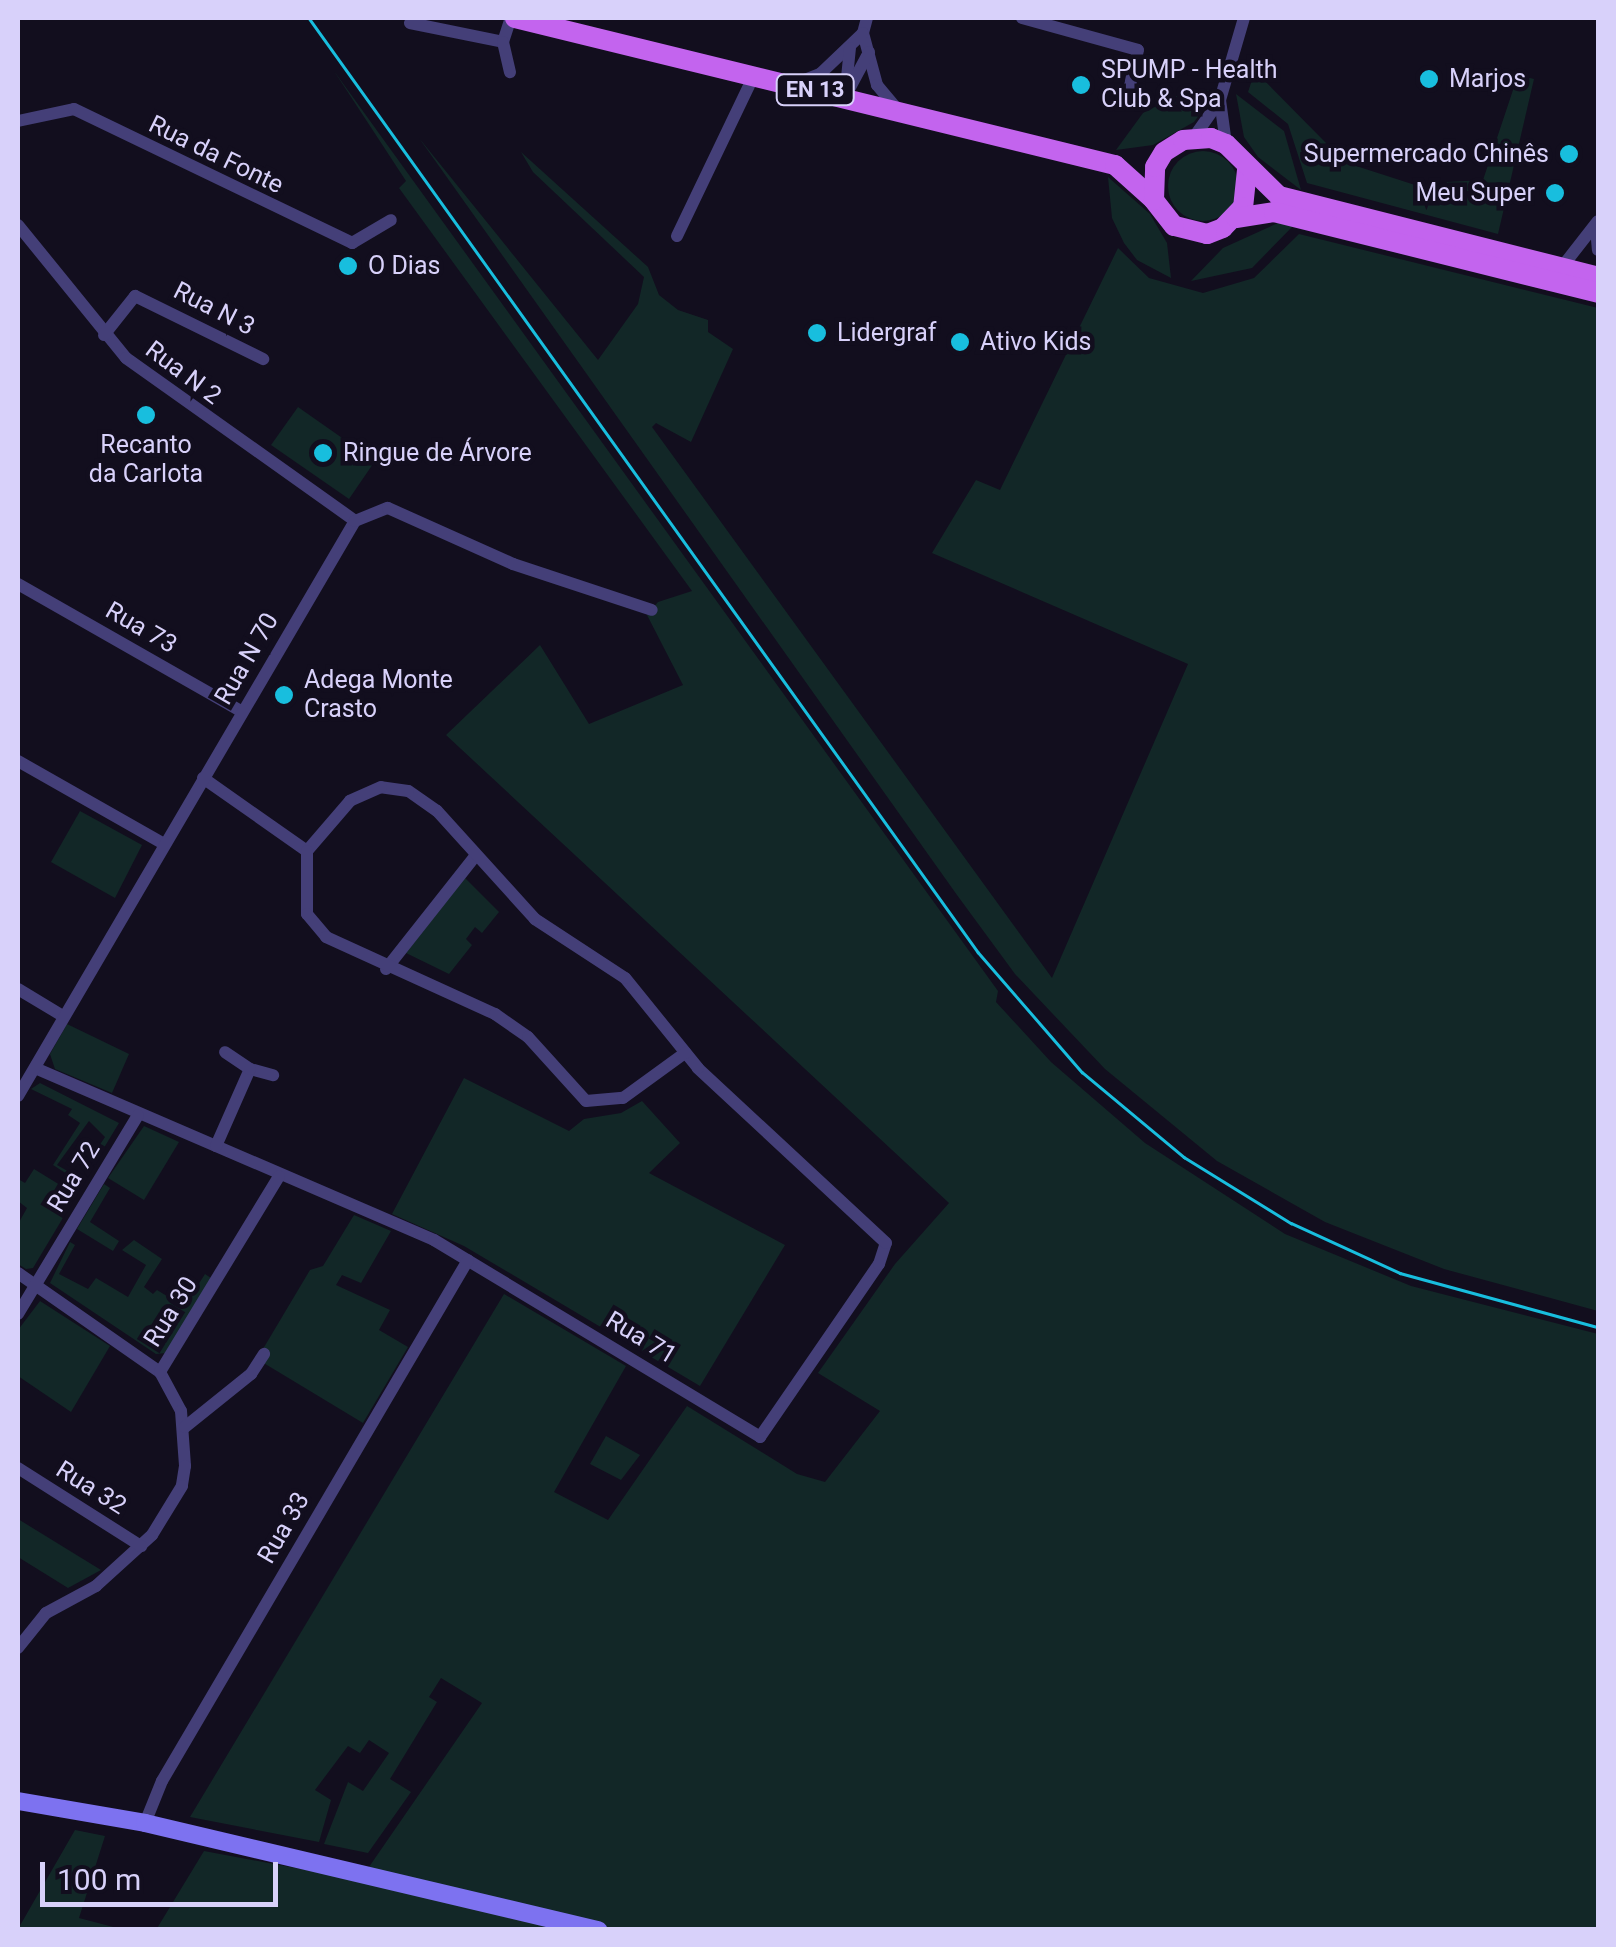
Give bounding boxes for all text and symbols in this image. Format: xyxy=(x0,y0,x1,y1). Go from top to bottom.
place label: SPUMP - Health Club & Spa xyxy=(1101,56,1277,115)
place label: Marjos xyxy=(1449,64,1526,94)
marker: Marjos xyxy=(1418,68,1440,90)
road number: EN 13 xyxy=(775,73,855,107)
marker: SPUMP - Health Club & Spa xyxy=(1070,74,1092,96)
street label: Rua da Fonte xyxy=(144,110,288,200)
place label: Supermercado Chinês xyxy=(1304,139,1549,169)
marker: Supermercado Chinês xyxy=(1558,143,1580,165)
place label: Meu Super xyxy=(1416,178,1535,208)
marker: Meu Super xyxy=(1544,182,1566,204)
place label: O Dias xyxy=(368,251,440,281)
marker: O Dias xyxy=(337,255,359,277)
street label: Rua N 3 xyxy=(168,276,260,342)
place label: Lidergraf xyxy=(837,318,936,348)
marker: Lidergraf xyxy=(806,322,828,344)
place label: Ativo Kids xyxy=(980,327,1092,357)
marker: Ativo Kids xyxy=(949,331,971,353)
street label: Rua N 2 xyxy=(139,335,227,411)
marker: Recanto da Carlota xyxy=(135,404,157,426)
place label: Recanto da Carlota xyxy=(89,431,203,490)
place label: Ringue de Árvore xyxy=(343,438,532,468)
marker: Ringue de Árvore xyxy=(312,442,334,464)
street label: Rua 73 xyxy=(100,596,182,660)
street label: Rua N 70 xyxy=(209,608,285,710)
place label: Adega Monte Crasto xyxy=(304,666,453,725)
marker: Adega Monte Crasto xyxy=(273,684,295,706)
street label: Rua 72 xyxy=(41,1136,107,1218)
street label: Rua 30 xyxy=(138,1271,204,1353)
street label: Rua 71 xyxy=(600,1305,682,1371)
street label: Rua 32 xyxy=(50,1455,132,1521)
street label: Rua 33 xyxy=(252,1487,316,1569)
scale bar xyxy=(45,1842,282,1904)
text: 100 m xyxy=(57,1862,141,1897)

